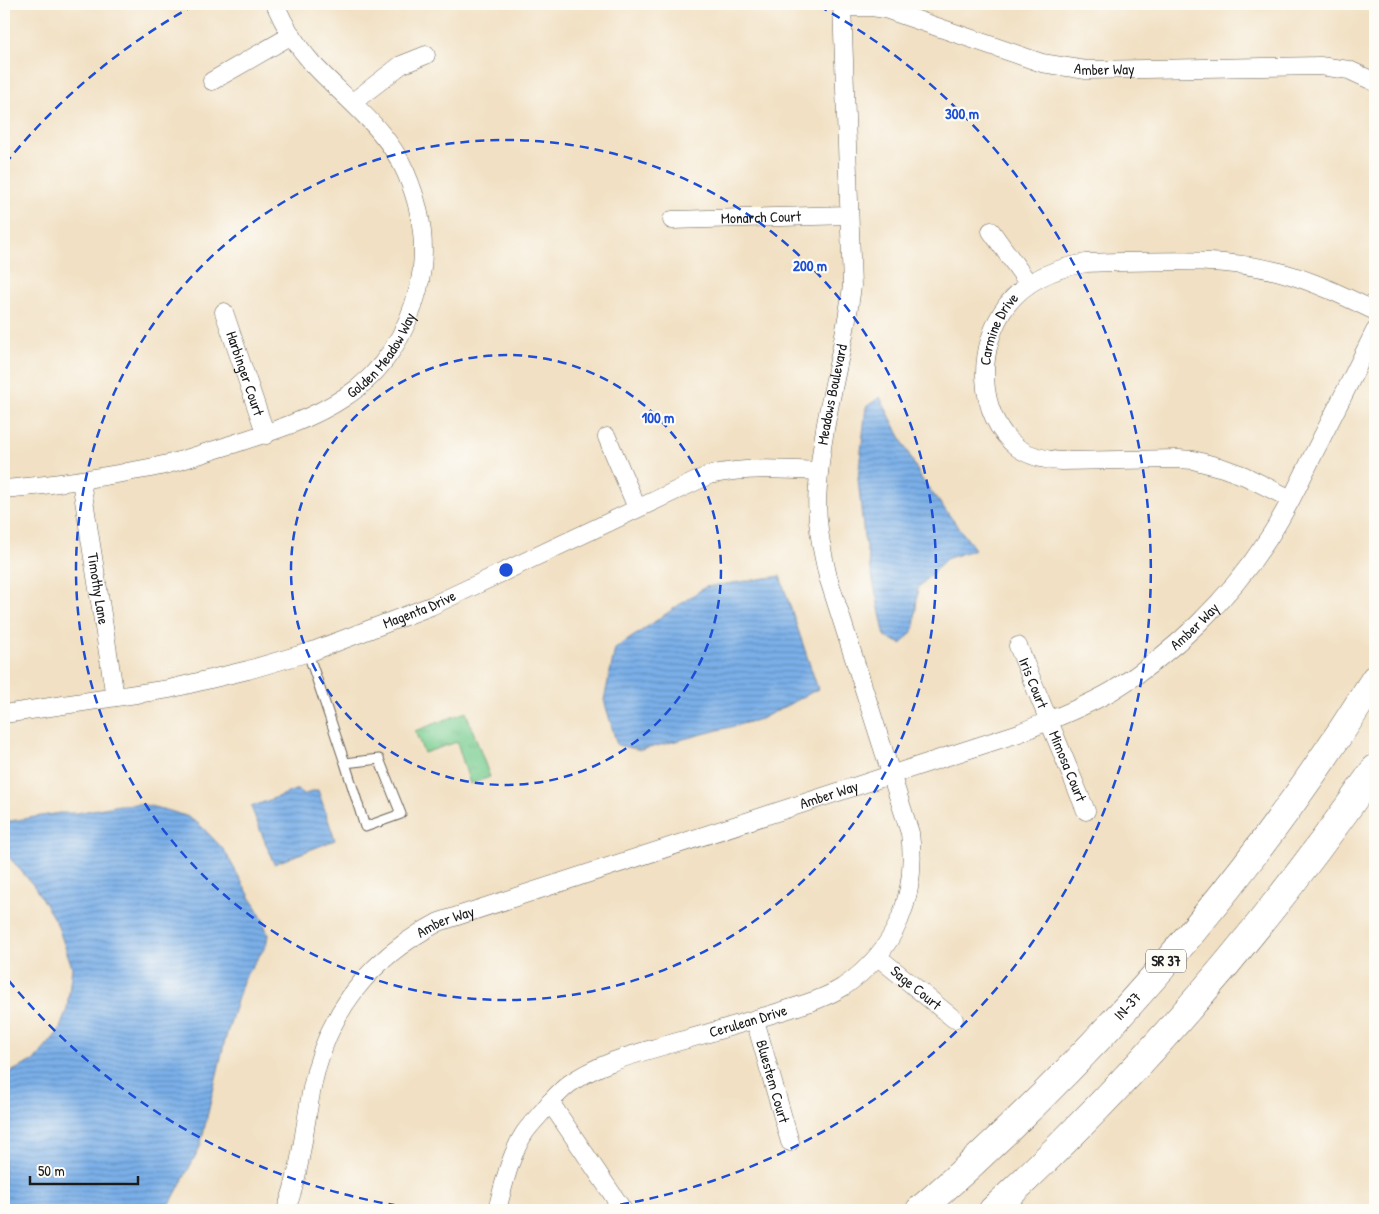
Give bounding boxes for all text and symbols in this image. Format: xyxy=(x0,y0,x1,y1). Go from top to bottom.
street label: Amber Way xyxy=(1073,57,1135,80)
text: 300 m xyxy=(945,103,979,124)
street label: Monarch Court xyxy=(721,205,802,229)
text: 200 m xyxy=(793,255,827,276)
street label: Carmine Drive xyxy=(974,288,1023,366)
street label: Golden Meadow Way xyxy=(342,309,420,403)
street label: Harbinger Court xyxy=(221,328,270,419)
street label: Meadows Boulevard xyxy=(812,342,852,446)
text: 100 m xyxy=(642,407,674,428)
street label: Timothy Lane xyxy=(82,551,114,626)
centre of rings xyxy=(497,561,515,579)
street label: Magenta Drive xyxy=(380,585,459,633)
street label: Amber Way xyxy=(1165,598,1223,655)
street label: Iris Court xyxy=(1014,654,1054,712)
street label: Mimosa Court xyxy=(1044,727,1092,805)
street label: Amber Way xyxy=(797,775,861,814)
street label: Amber Way xyxy=(412,900,477,942)
road number: SR 37 xyxy=(1146,949,1186,972)
street label: Sage Court xyxy=(886,960,947,1015)
street label: IN-37 xyxy=(1109,987,1146,1025)
street label: Cerulean Drive xyxy=(706,999,790,1042)
street label: Bluestem Court xyxy=(751,1037,795,1126)
scale bar xyxy=(30,1154,138,1186)
text: 50 m xyxy=(38,1160,65,1181)

